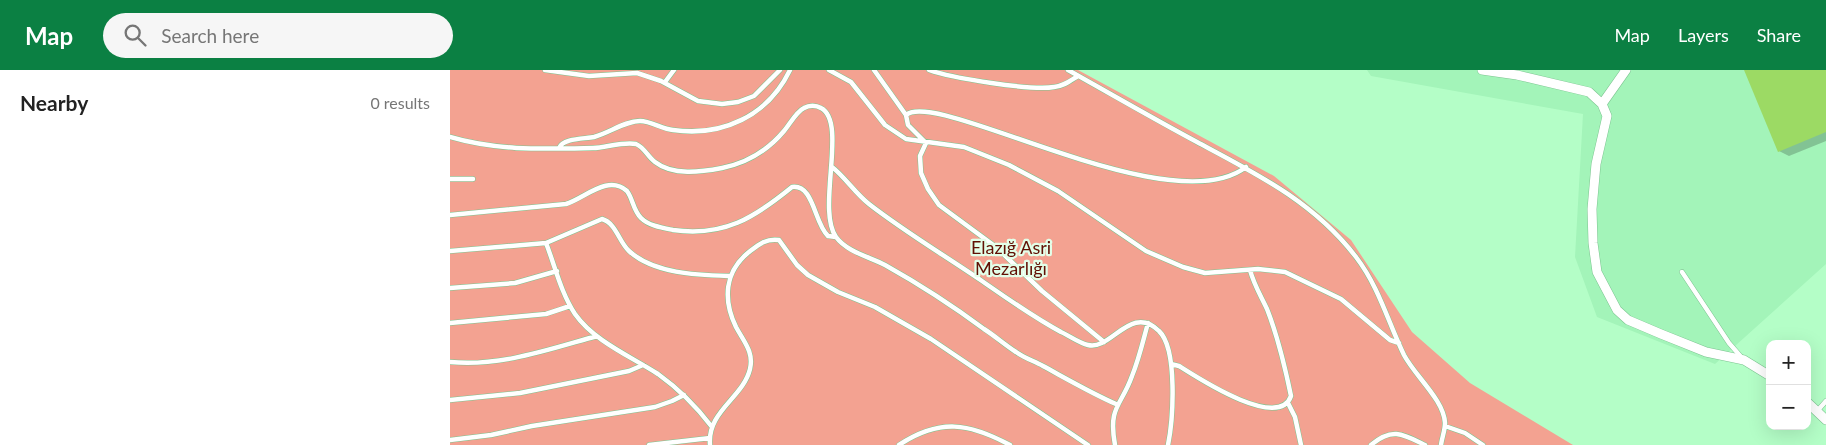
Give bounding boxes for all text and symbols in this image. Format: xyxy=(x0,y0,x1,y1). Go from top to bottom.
search box xyxy=(103,13,453,58)
text: Map xyxy=(25,21,73,50)
icon: search xyxy=(121,21,149,49)
text: Search here xyxy=(161,24,259,47)
text: Map xyxy=(1614,24,1650,46)
text: Layers xyxy=(1678,24,1729,46)
text: Share xyxy=(1757,24,1801,46)
text: Nearby xyxy=(20,90,88,115)
text: 0 results xyxy=(370,93,430,112)
park label: Elazığ Asri Mezarlığı xyxy=(971,236,1051,279)
map controls xyxy=(1766,340,1811,430)
button: + xyxy=(1766,340,1811,385)
button: − xyxy=(1766,385,1811,430)

